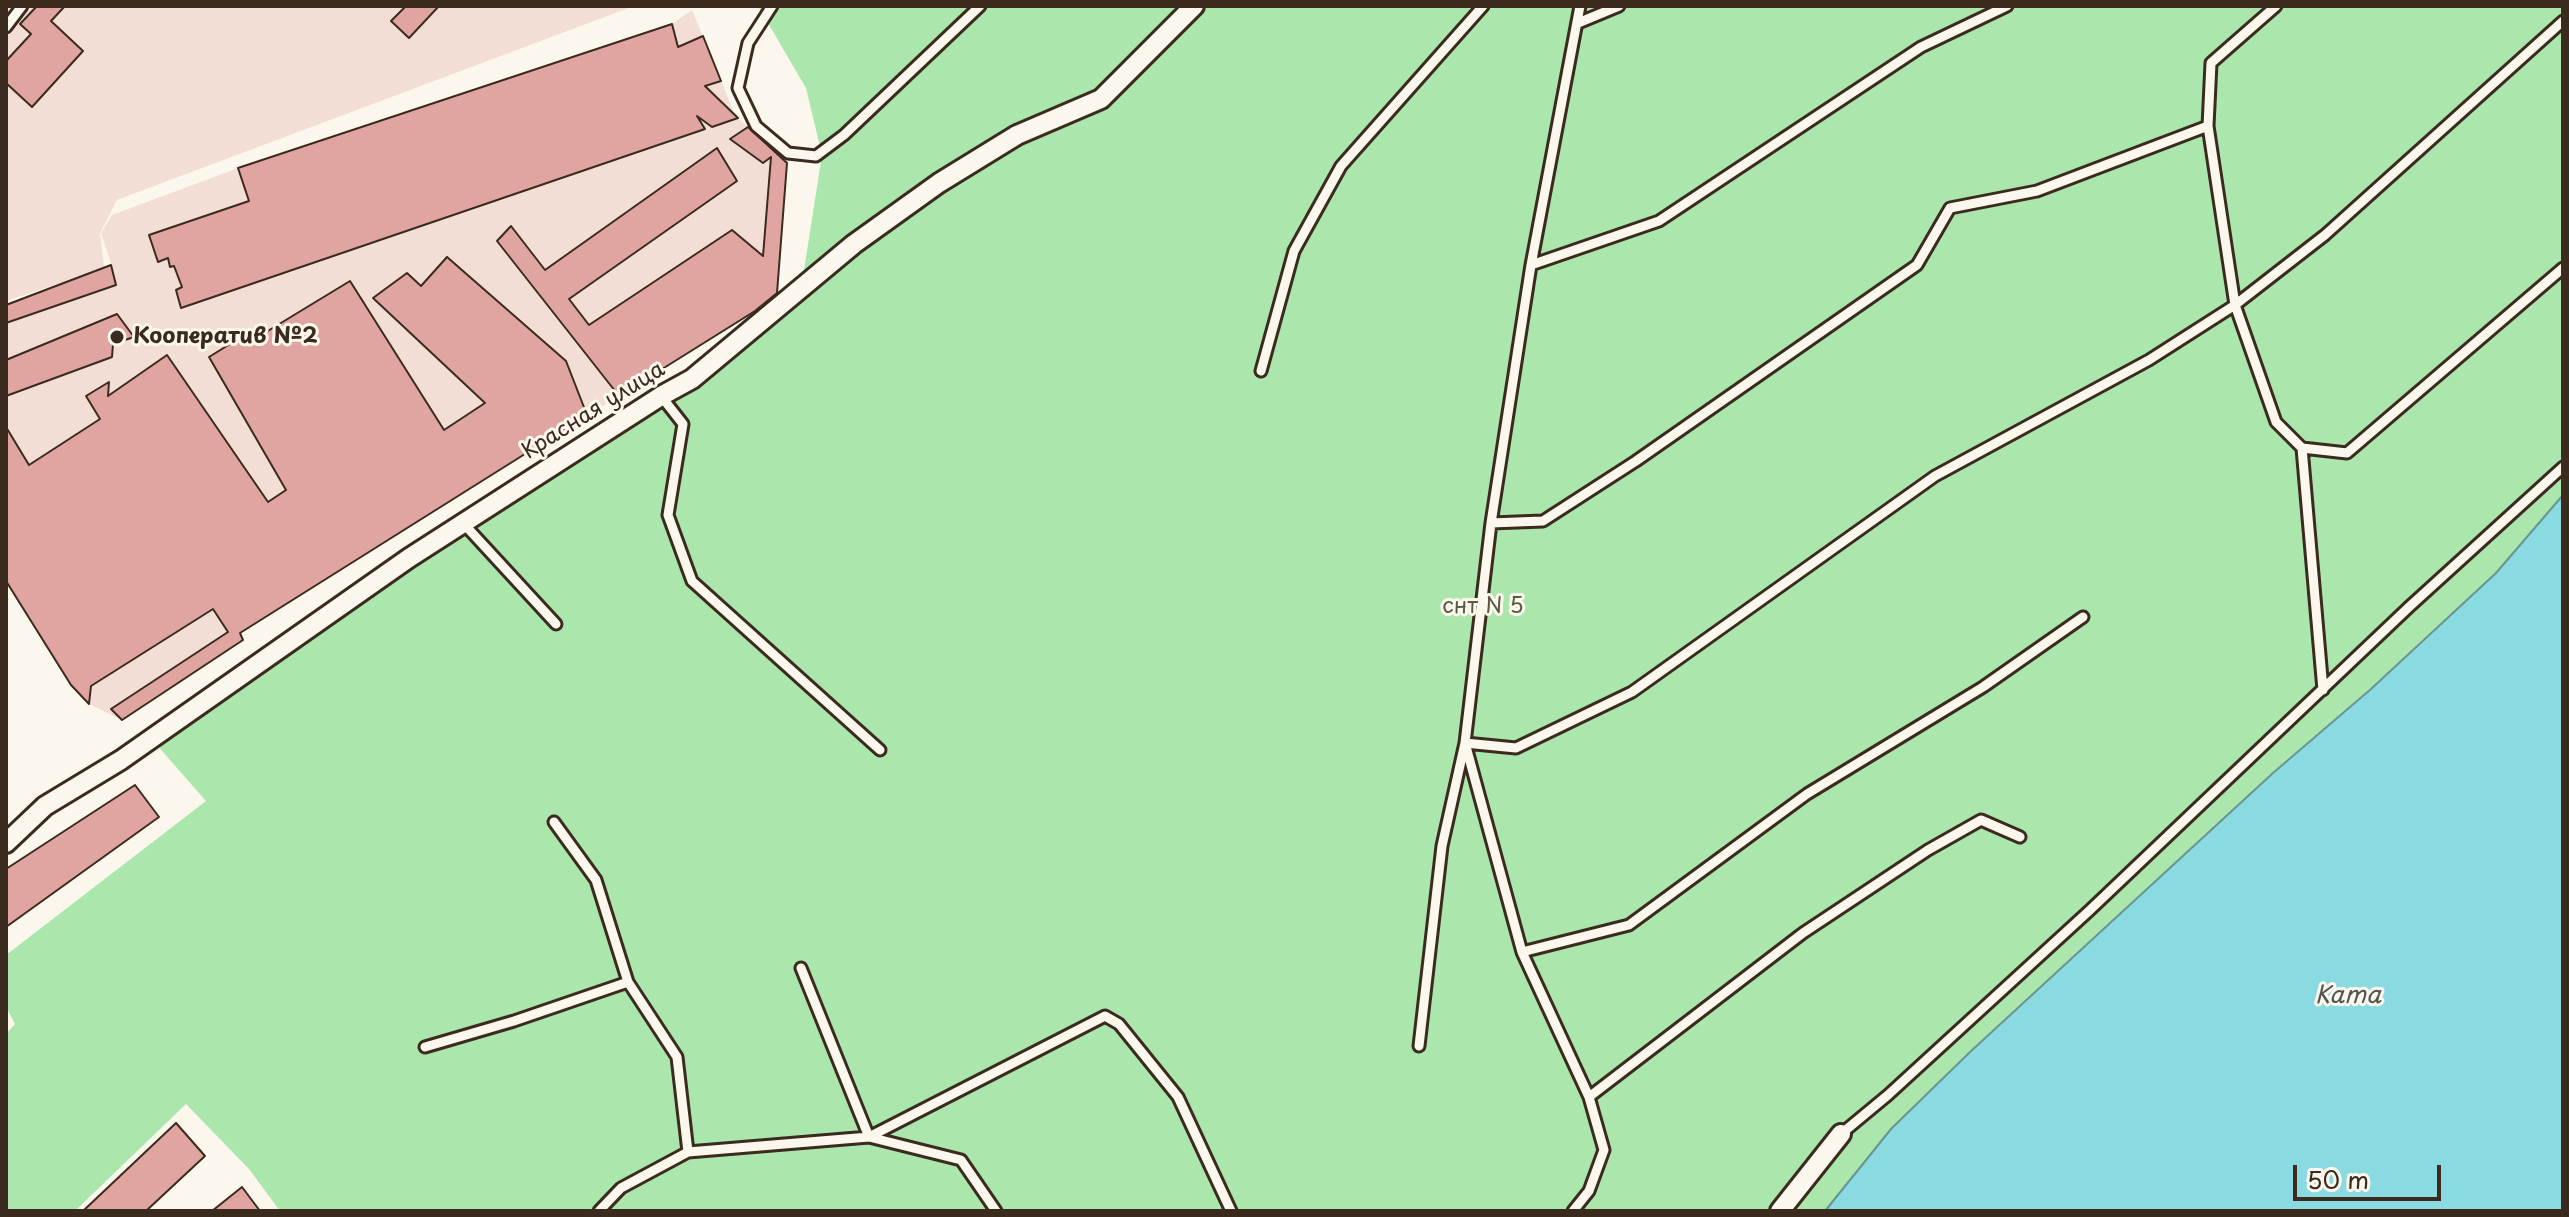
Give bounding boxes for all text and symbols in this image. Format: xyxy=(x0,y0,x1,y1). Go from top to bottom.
place label: Кооператив №2 xyxy=(133,324,318,350)
marker: Кооператив №2 xyxy=(108,328,126,346)
street label: Красная улица xyxy=(518,357,670,465)
park label: снт N 5 xyxy=(1442,594,1524,620)
water label: Kama xyxy=(2315,982,2381,1010)
scale bar xyxy=(2297,1149,2445,1199)
text: 50 m xyxy=(2307,1161,2369,1197)

